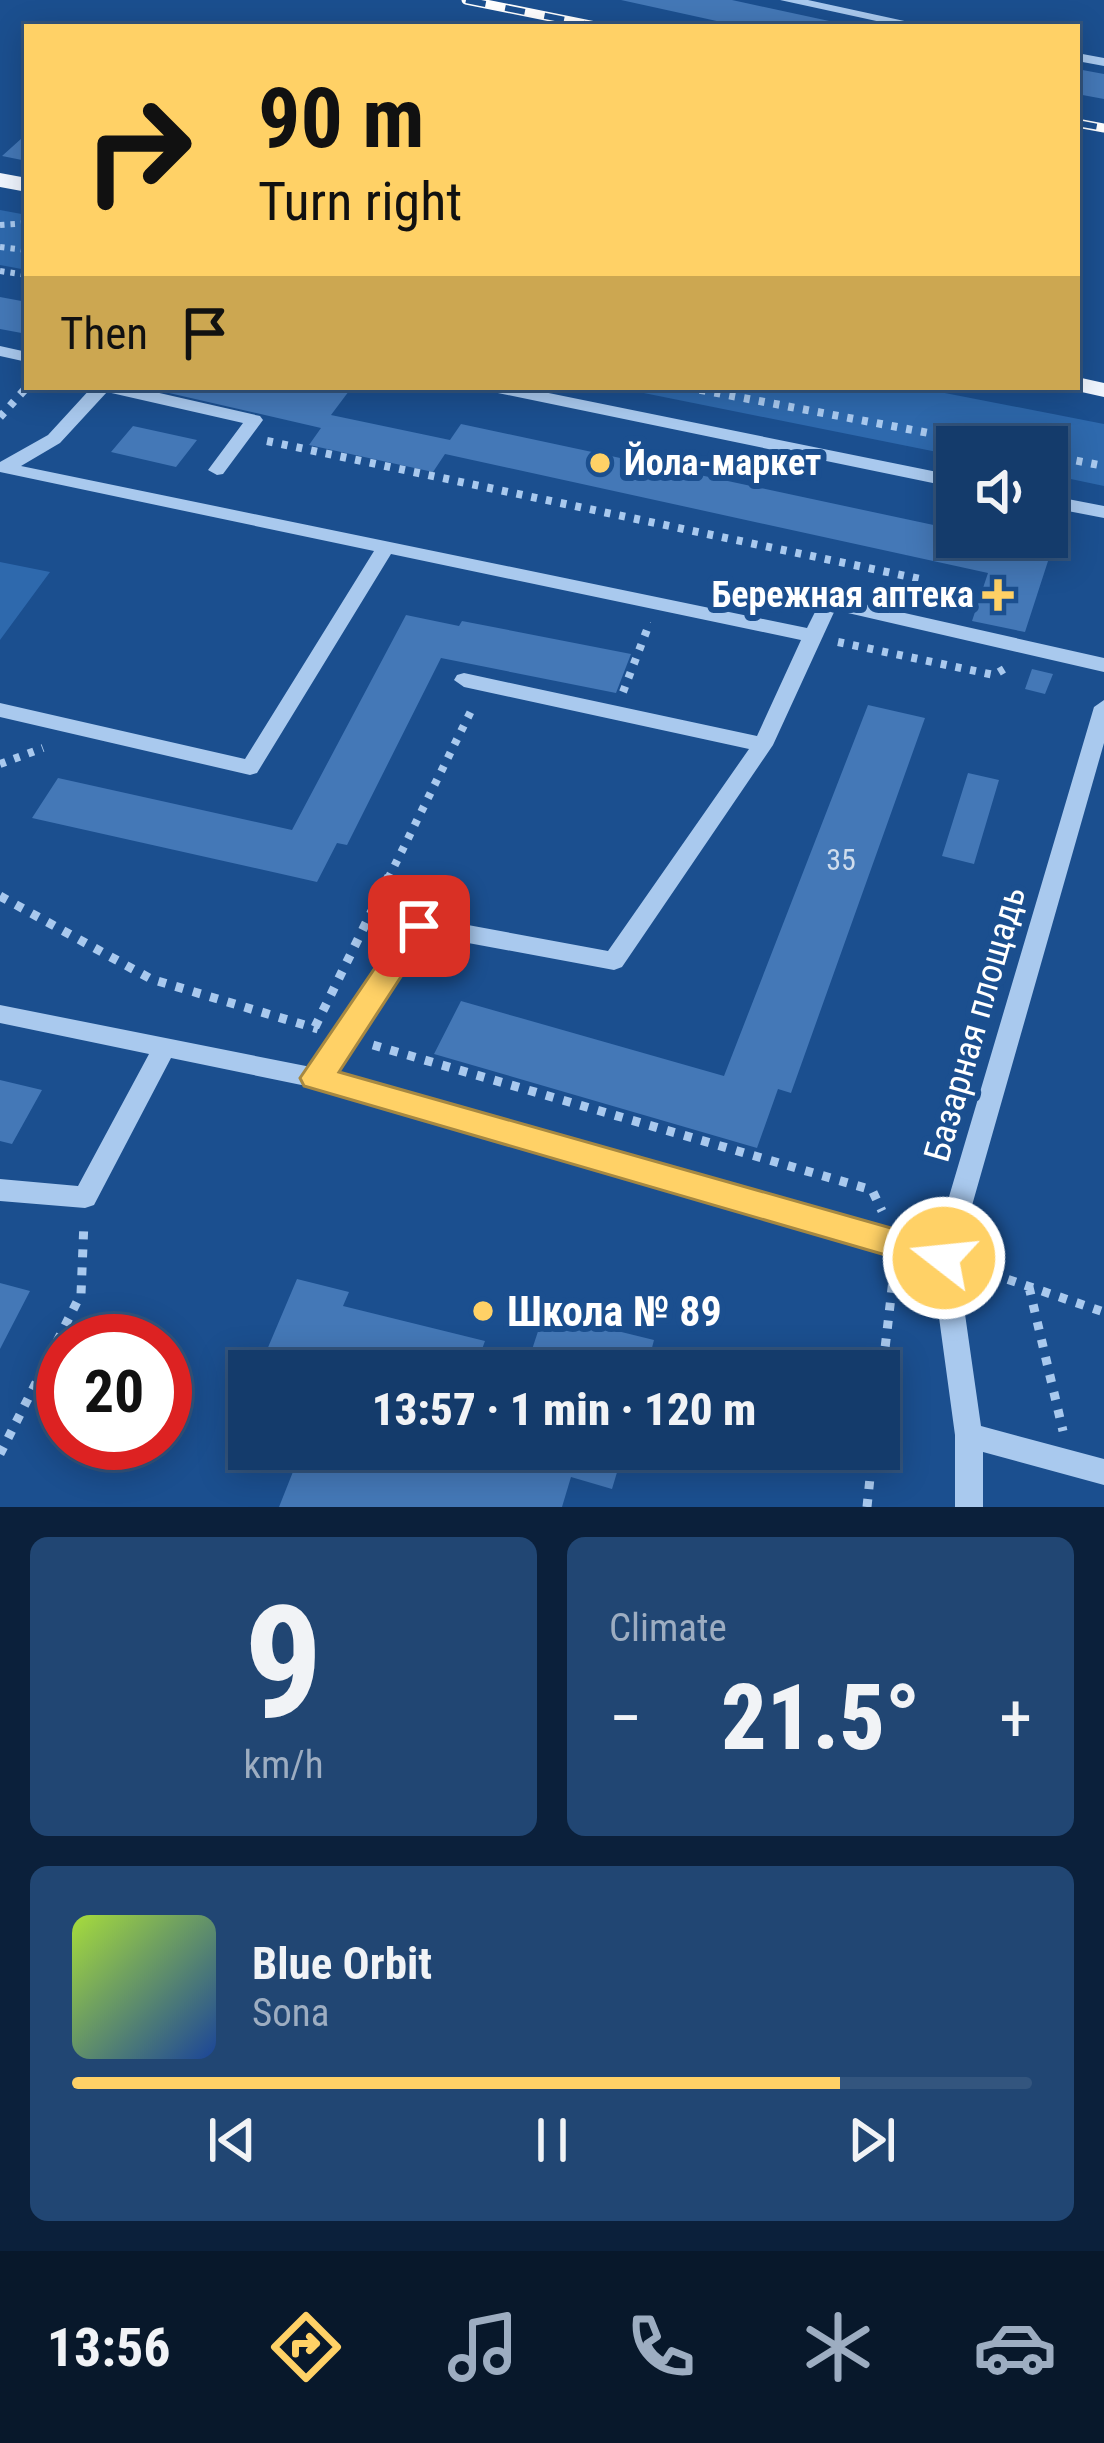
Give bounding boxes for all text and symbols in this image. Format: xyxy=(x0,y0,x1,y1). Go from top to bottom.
text: 90 m xyxy=(258,69,425,168)
icon: right xyxy=(60,72,216,228)
text: Turn right xyxy=(258,170,462,233)
icon: arrive xyxy=(172,300,238,366)
text: Then xyxy=(60,307,148,360)
map controls xyxy=(936,426,1068,558)
button: sound xyxy=(936,426,1068,558)
place label: Йола-маркет xyxy=(624,441,821,484)
marker: Йола-маркет xyxy=(587,450,613,476)
place label: Бережная аптека xyxy=(712,574,974,616)
marker: Бережная аптека xyxy=(985,582,1011,608)
house number: 35 xyxy=(826,842,856,877)
pin xyxy=(368,875,470,977)
street label: Базарная площадь xyxy=(916,882,1034,1166)
icon: arrive xyxy=(386,893,452,959)
position arrow xyxy=(881,1195,1007,1321)
place label: Школа № 89 xyxy=(507,1287,722,1336)
marker: Школа № 89 xyxy=(470,1298,496,1324)
speed limit sign: 20 xyxy=(36,1314,192,1470)
text: 13:57 · 1 min · 120 m xyxy=(372,1383,756,1436)
text: 9 xyxy=(244,1572,323,1755)
text: Climate xyxy=(609,1605,727,1651)
text: 21.5° xyxy=(721,1666,920,1771)
text: − xyxy=(609,1680,642,1757)
text: + xyxy=(999,1680,1032,1757)
text: km/h xyxy=(243,1742,324,1788)
text: Blue Orbit xyxy=(252,1937,432,1990)
text: Sona xyxy=(252,1990,329,2036)
icon: previous xyxy=(199,2107,265,2173)
icon: pause xyxy=(519,2107,585,2173)
icon: next xyxy=(839,2107,905,2173)
icon: directions xyxy=(264,2305,348,2389)
icon: music xyxy=(441,2305,525,2389)
icon: phone xyxy=(619,2305,703,2389)
icon: climate xyxy=(796,2305,880,2389)
icon: car xyxy=(973,2305,1057,2389)
text: 13:56 xyxy=(47,2316,171,2379)

